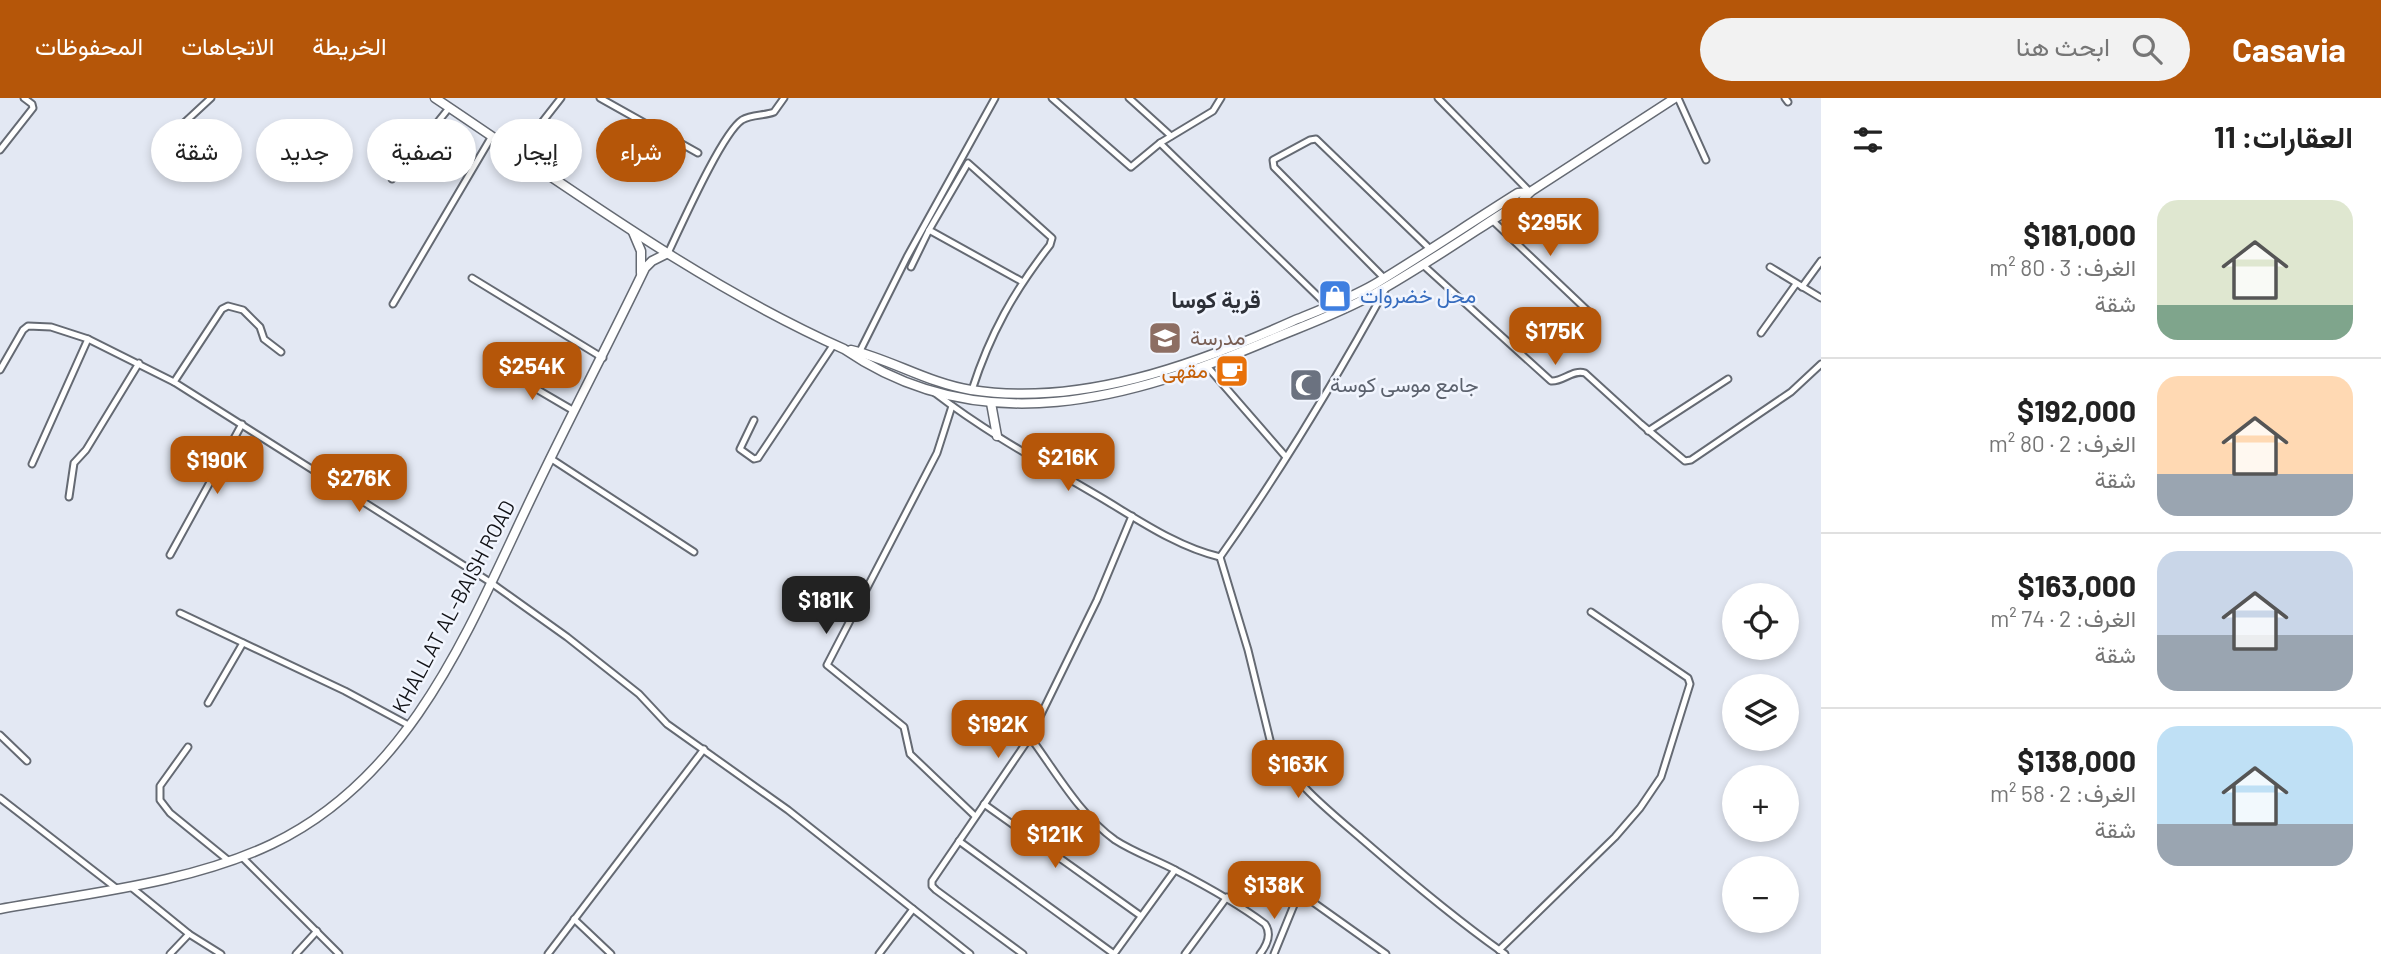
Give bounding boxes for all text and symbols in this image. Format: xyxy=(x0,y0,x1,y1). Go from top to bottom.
search box xyxy=(1700,18,2190,81)
text: Casavia xyxy=(2232,29,2346,69)
text: ابحث هنا xyxy=(2016,30,2110,61)
icon: search xyxy=(2128,30,2166,68)
text: المحفوظات xyxy=(35,31,143,60)
text: الاتجاهات xyxy=(181,31,274,60)
text: الخريطة xyxy=(312,31,387,60)
text: العقارات: 11 xyxy=(2214,118,2353,154)
chip: شقة xyxy=(151,119,242,182)
chip: جديد xyxy=(256,119,353,182)
chip: تصفية xyxy=(367,119,476,182)
chip: إيجار xyxy=(490,119,582,182)
chip: شراء xyxy=(596,119,686,182)
icon: filters xyxy=(1849,121,1887,159)
pin: $295K xyxy=(1501,198,1599,258)
text: $295K xyxy=(1517,207,1583,235)
text: $181,000 xyxy=(2023,216,2136,252)
icon: home xyxy=(2213,228,2297,312)
text: الغرف: 3 · 80 m² xyxy=(1989,253,2136,281)
shop icon: محل خضروات xyxy=(1316,277,1354,315)
place label: محل خضروات xyxy=(1360,282,1476,309)
district label: قرية كوسا xyxy=(1171,285,1261,315)
text: شقة xyxy=(2094,289,2136,317)
pin: $175K xyxy=(1506,308,1604,367)
text: $175K xyxy=(1525,316,1585,344)
school or university icon: مدرسة xyxy=(1146,319,1184,357)
place label: مدرسة xyxy=(1190,324,1245,351)
pin: $254K xyxy=(483,342,581,402)
text: $254K xyxy=(499,351,565,379)
cafe icon: مقهى xyxy=(1213,352,1251,390)
place label: مقهى xyxy=(1161,357,1208,384)
mosque icon: جامع موسى كوسة xyxy=(1287,366,1325,404)
place label: جامع موسى كوسة xyxy=(1330,371,1479,399)
text: $192,000 xyxy=(2017,392,2136,428)
icon: home xyxy=(2213,404,2297,488)
text: الغرف: 2 · 80 m² xyxy=(1989,429,2136,457)
pin: $216K xyxy=(1019,434,1117,493)
pin: $190K xyxy=(168,436,266,496)
text: $216K xyxy=(1038,442,1098,470)
text: $190K xyxy=(186,445,248,473)
pin: $276K xyxy=(310,454,408,514)
text: $276K xyxy=(327,463,391,491)
text: شقة xyxy=(2094,465,2136,493)
street label: KHALLAT AL-BAISH ROAD xyxy=(386,496,519,717)
text: $163,000 xyxy=(2017,567,2136,603)
pin: $181K xyxy=(777,576,875,636)
icon: home xyxy=(2213,579,2297,663)
map controls xyxy=(1722,583,1799,933)
button: locate xyxy=(1722,583,1799,660)
text: $181K xyxy=(798,585,854,613)
text: الغرف: 2 · 74 m² xyxy=(1990,604,2136,632)
text: شقة xyxy=(2094,640,2136,668)
button: layers xyxy=(1722,674,1799,751)
pin: $192K xyxy=(949,700,1047,760)
text: $192K xyxy=(968,709,1028,737)
pin: $163K xyxy=(1249,740,1347,800)
text: $138,000 xyxy=(2017,742,2136,778)
text: $163K xyxy=(1268,749,1328,777)
icon: home xyxy=(2213,754,2297,838)
button: + xyxy=(1722,765,1799,842)
text: الغرف: 2 · 58 m² xyxy=(1990,779,2136,807)
pin: $121K xyxy=(1006,810,1104,870)
text: شقة xyxy=(2094,815,2136,843)
text: $121K xyxy=(1027,819,1083,847)
button: − xyxy=(1722,856,1799,933)
pin: $138K xyxy=(1225,862,1323,921)
text: $138K xyxy=(1244,870,1304,898)

